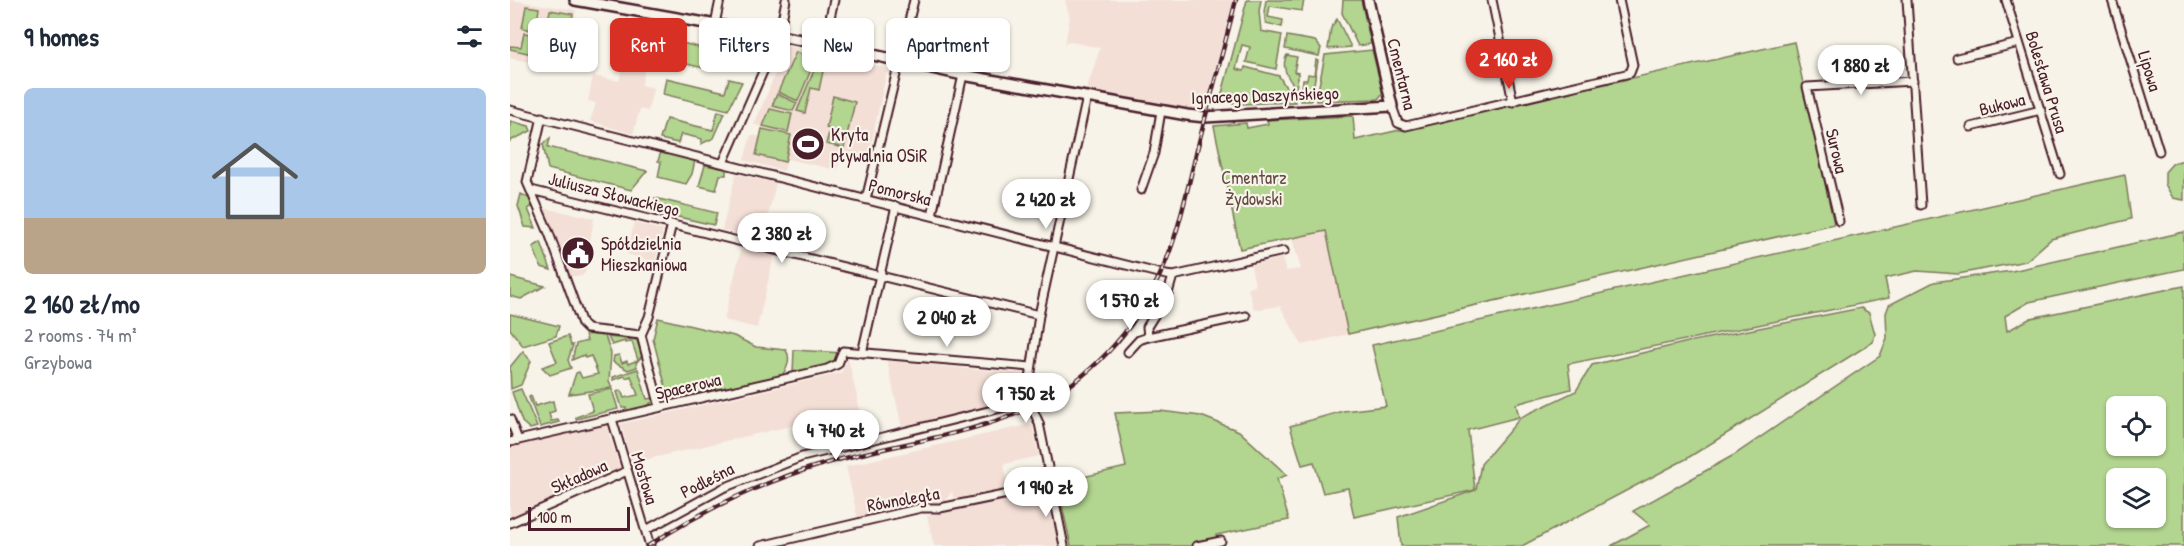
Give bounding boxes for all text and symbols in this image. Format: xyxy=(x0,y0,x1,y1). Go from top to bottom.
chip: Buy xyxy=(528,18,598,72)
chip: Rent xyxy=(610,18,687,72)
chip: Filters xyxy=(699,18,790,72)
chip: New xyxy=(802,18,874,72)
chip: Apartment xyxy=(886,18,1010,72)
text: 9 homes xyxy=(24,19,99,54)
icon: filters xyxy=(453,20,486,53)
street label: Bolesława Prusa xyxy=(2020,28,2074,136)
street label: Cmentarna xyxy=(1381,36,1423,112)
pin: 2 160 zł xyxy=(1447,39,1571,90)
text: 2 160 zł xyxy=(1480,45,1538,72)
pin: 1 880 zł xyxy=(1799,45,1923,96)
street label: Lipowa xyxy=(2132,48,2168,94)
text: 1 880 zł xyxy=(1832,51,1890,78)
street label: Ignacego Daszyńskiego xyxy=(1191,80,1339,110)
street label: Bukowa xyxy=(1976,86,2028,122)
place label: Kryta pływalnia OSiR xyxy=(831,122,927,168)
sports icon: Kryta pływalnia OSiR xyxy=(790,126,826,162)
street label: Surowa xyxy=(1820,126,1854,176)
icon: home xyxy=(201,127,309,235)
park label: Cmentarz Żydowski xyxy=(1221,165,1287,211)
street label: Juliusza Słowackiego xyxy=(546,166,682,222)
street label: Pomorska xyxy=(866,172,934,212)
pin: 2 420 zł xyxy=(984,179,1108,230)
text: 2 420 zł xyxy=(1016,185,1076,212)
pin: 2 380 zł xyxy=(720,213,844,264)
text: 2 380 zł xyxy=(751,219,813,246)
place label: Spółdzielnia Mieszkaniowa xyxy=(601,231,687,277)
public building icon: Spółdzielnia Mieszkaniowa xyxy=(560,235,596,271)
pin: 1 570 zł xyxy=(1068,280,1192,331)
text: 2 160 zł/mo xyxy=(24,286,140,321)
text: 1 570 zł xyxy=(1100,286,1160,313)
pin: 2 040 zł xyxy=(885,297,1009,348)
text: 2 040 zł xyxy=(917,303,977,330)
text: 2 rooms · 74 m² xyxy=(24,321,136,348)
text: Grzybowa xyxy=(24,348,92,375)
street label: Spacerowa xyxy=(653,366,723,406)
pin: 1 750 zł xyxy=(964,373,1088,424)
text: 1 750 zł xyxy=(996,379,1056,406)
map controls xyxy=(2106,396,2166,528)
button: locate xyxy=(2106,396,2166,456)
pin: 4 740 zł xyxy=(774,410,898,461)
text: 4 740 zł xyxy=(806,416,866,443)
street label: Mostowa xyxy=(625,449,665,507)
street label: Składowa xyxy=(547,453,611,499)
street label: Podleśna xyxy=(676,456,738,504)
pin: 1 940 zł xyxy=(984,467,1108,518)
button: layers xyxy=(2106,468,2166,528)
text: 1 940 zł xyxy=(1018,473,1074,500)
street label: Równoległa xyxy=(865,480,941,518)
scale bar xyxy=(528,504,630,532)
text: 100 m xyxy=(537,506,572,528)

